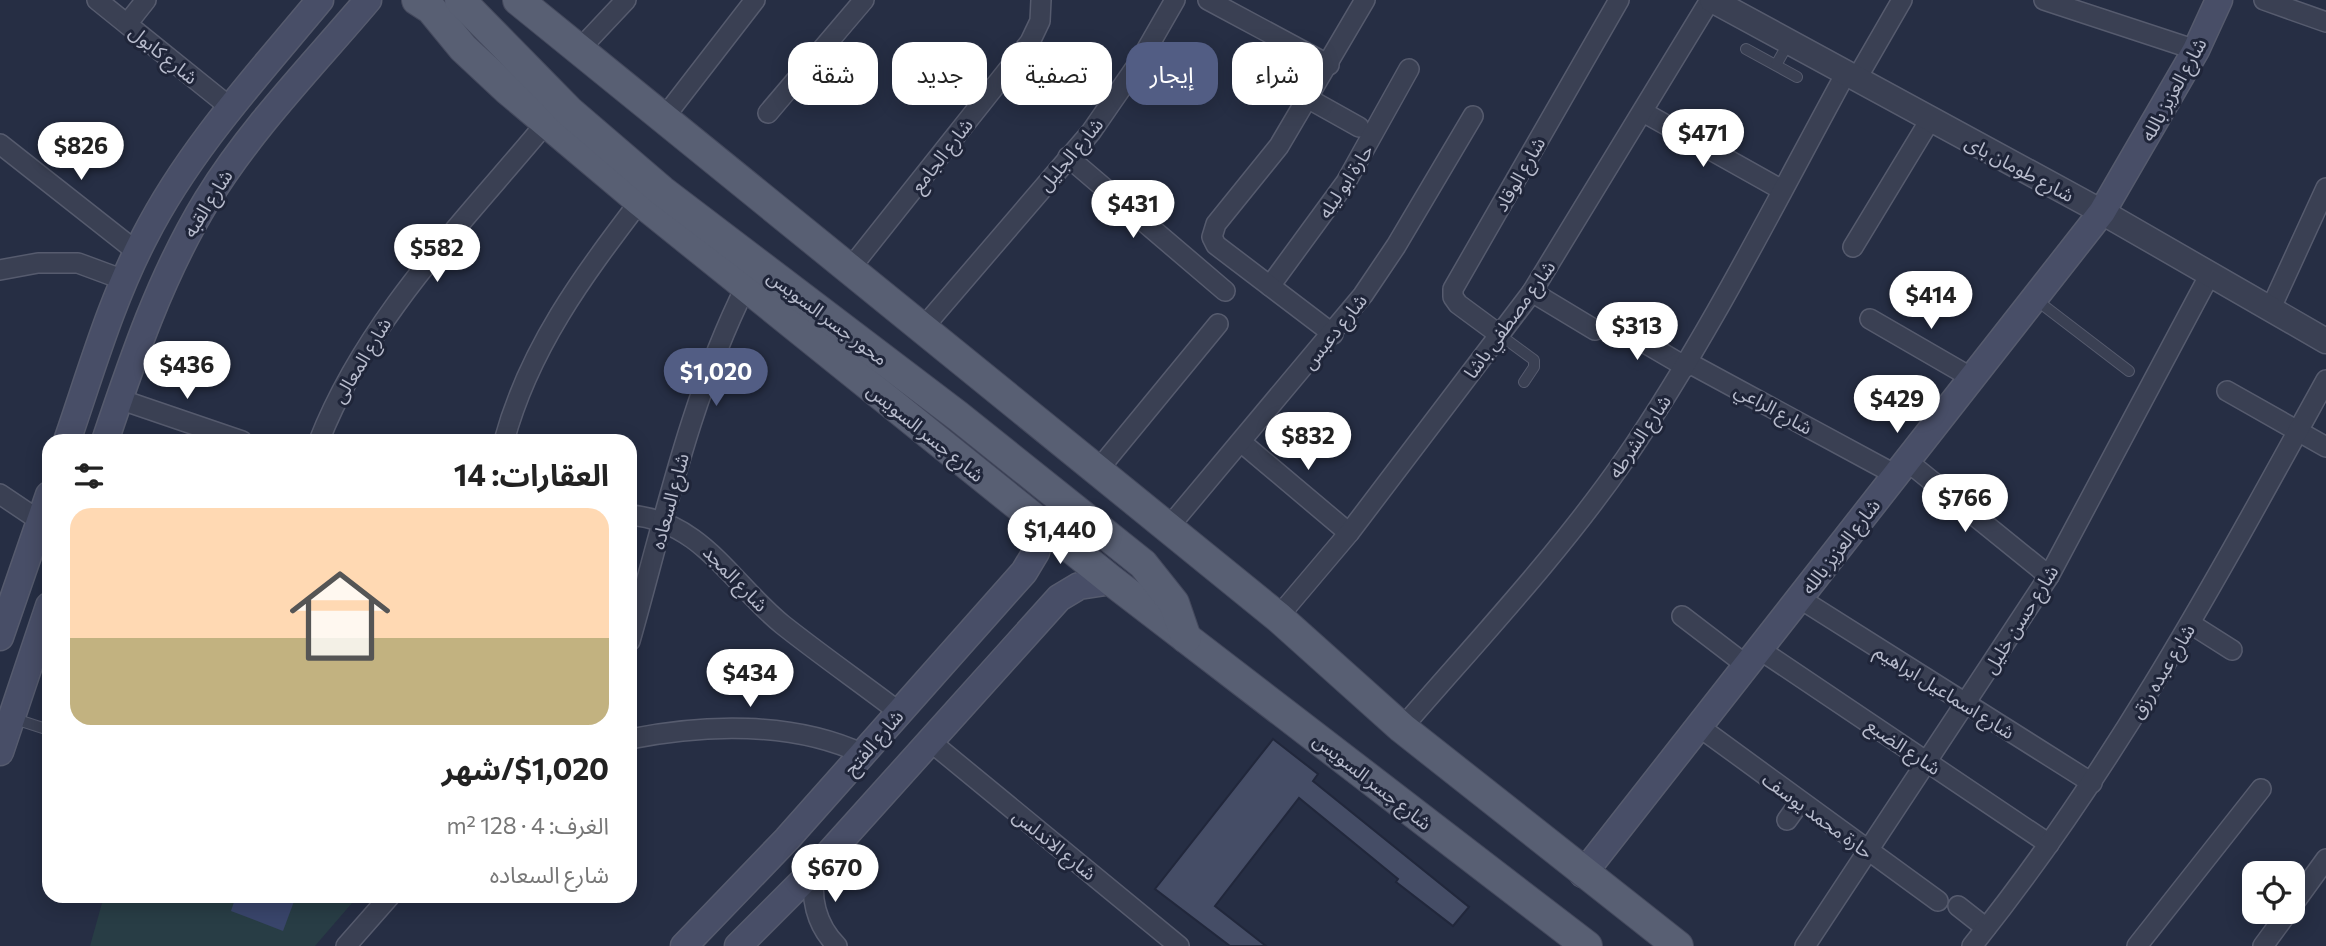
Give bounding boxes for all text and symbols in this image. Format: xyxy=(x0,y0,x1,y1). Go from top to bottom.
street label: شارع كابول xyxy=(123,19,203,91)
street label: شارع العزيز بالله xyxy=(2135,33,2213,146)
chip: شقة xyxy=(788,42,878,105)
chip: جديد xyxy=(892,42,987,105)
chip: تصفية xyxy=(1001,42,1112,105)
chip: إيجار xyxy=(1126,42,1218,105)
chip: شراء xyxy=(1232,42,1323,105)
pin: $471 xyxy=(1662,110,1744,169)
street label: شارع الجامع xyxy=(905,113,980,199)
street label: شارع الجليل xyxy=(1033,113,1110,197)
text: $471 xyxy=(1678,118,1728,146)
pin: $826 xyxy=(40,122,122,182)
street label: شارع طومان باى xyxy=(1960,130,2078,209)
text: $826 xyxy=(54,131,108,159)
street label: شارع الوقاد xyxy=(1488,133,1552,217)
street label: حارة ابو ليله xyxy=(1313,140,1378,223)
street label: شارع القبه xyxy=(177,165,239,243)
pin: $431 xyxy=(1092,180,1174,240)
text: $431 xyxy=(1107,189,1159,217)
pin: $582 xyxy=(396,224,478,284)
text: $582 xyxy=(410,233,464,261)
street label: شارع مصطفي باشا xyxy=(1458,256,1563,385)
street label: محور جسر السويس xyxy=(763,264,893,370)
pin: $414 xyxy=(1890,272,1972,331)
text: $414 xyxy=(1905,280,1957,308)
street label: شارع دعبس xyxy=(1297,289,1374,375)
pin: $313 xyxy=(1596,302,1678,362)
text: $313 xyxy=(1612,311,1662,339)
street label: شارع المعالى xyxy=(327,313,398,408)
pin: $436 xyxy=(146,342,228,401)
pin: $1,020 xyxy=(659,348,773,408)
text: $436 xyxy=(160,350,214,378)
text: $1,020 xyxy=(680,357,752,385)
pin: $429 xyxy=(1856,376,1938,435)
street label: شارع الراعي xyxy=(1729,377,1817,443)
street label: شارع جسر السويس xyxy=(861,378,989,488)
text: $429 xyxy=(1870,384,1924,412)
street label: شارع الشرطه xyxy=(1603,390,1678,484)
pin: $832 xyxy=(1267,412,1349,472)
text: $832 xyxy=(1281,421,1335,449)
street label: شارع السعاده xyxy=(645,450,696,552)
text: العقارات: 14 xyxy=(454,455,609,492)
icon: filters xyxy=(70,457,108,495)
pin: $766 xyxy=(1924,475,2006,534)
text: $766 xyxy=(1938,483,1992,511)
street label: شارع العزيز بالله xyxy=(1796,494,1887,600)
pin: $1,440 xyxy=(1003,506,1117,566)
text: $1,440 xyxy=(1024,515,1096,543)
street label: شارع المجد xyxy=(697,540,773,618)
icon: home xyxy=(277,553,403,679)
street label: شارع حسن خليل xyxy=(1978,561,2065,679)
street label: شارع عبده رزق xyxy=(2125,620,2202,724)
street label: شارع اسماعيل ابراهيم xyxy=(1869,639,2019,747)
pin: $434 xyxy=(709,650,791,709)
text: $434 xyxy=(723,658,777,686)
street label: شارع الفتح xyxy=(838,705,911,782)
street label: شارع الضبع xyxy=(1860,713,1946,783)
street label: شارع جسر السويس xyxy=(1308,728,1437,837)
text: $1,020/شهر xyxy=(442,749,609,786)
street label: حارة محمد يوسف xyxy=(1757,767,1878,864)
street label: شارع الاندلس xyxy=(1007,803,1101,887)
text: الغرف: 4 · 128 m² xyxy=(446,811,609,839)
pin: $670 xyxy=(794,844,876,904)
text: $670 xyxy=(808,853,862,881)
text: شارع السعاده xyxy=(490,860,609,888)
map controls xyxy=(2242,861,2305,924)
button: locate xyxy=(2242,861,2305,924)

